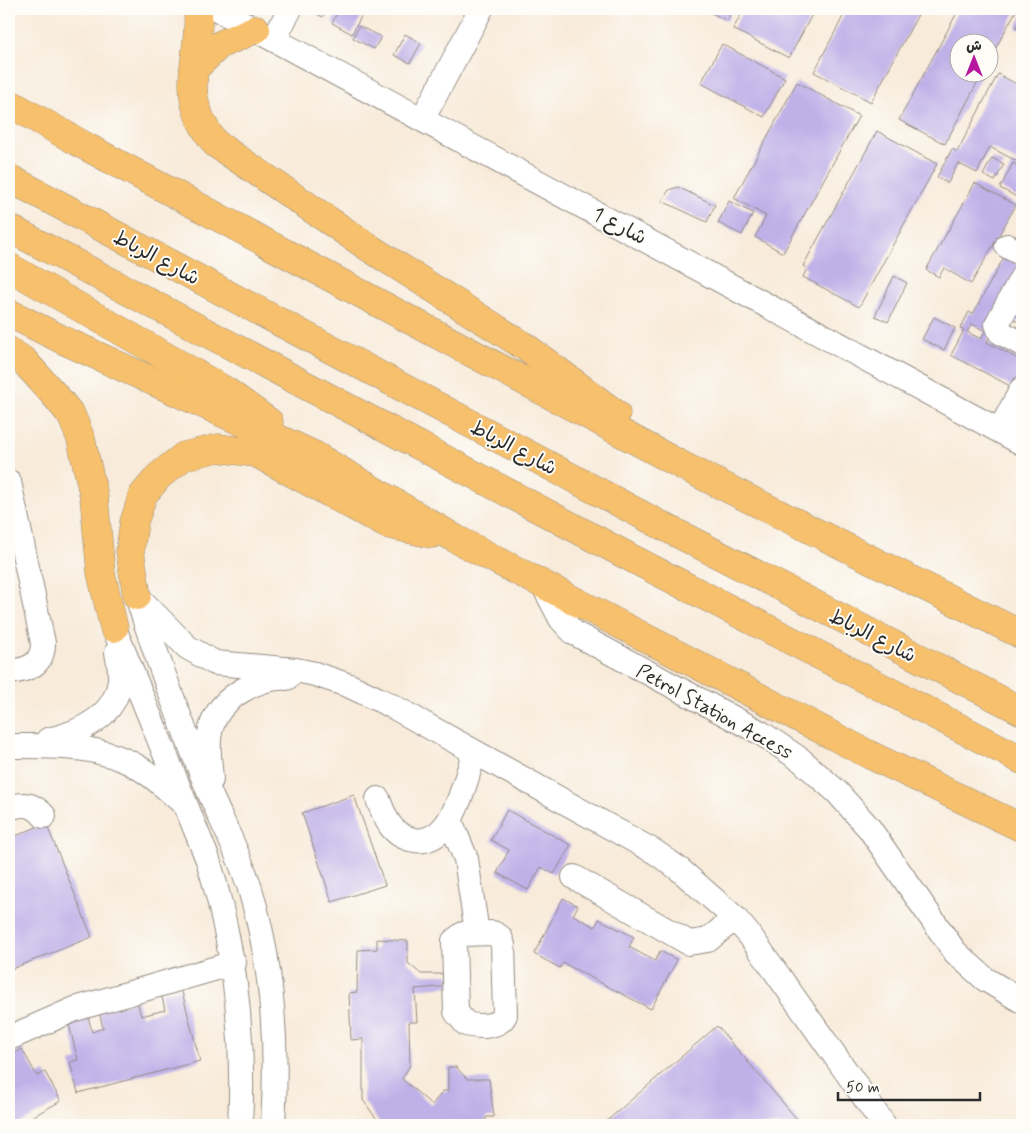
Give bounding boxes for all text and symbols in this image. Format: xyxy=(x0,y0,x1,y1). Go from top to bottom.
north arrow xyxy=(948,32,998,82)
text: ش xyxy=(966,37,982,55)
street label: شارع 1 xyxy=(588,201,651,252)
street label: شارع الرباط xyxy=(108,224,204,292)
street label: شارع الرباط xyxy=(465,414,561,482)
street label: شارع الرباط xyxy=(824,603,920,670)
street label: Petrol Station Access xyxy=(631,658,797,767)
scale bar xyxy=(838,1069,981,1101)
text: 50 m xyxy=(846,1078,880,1098)

